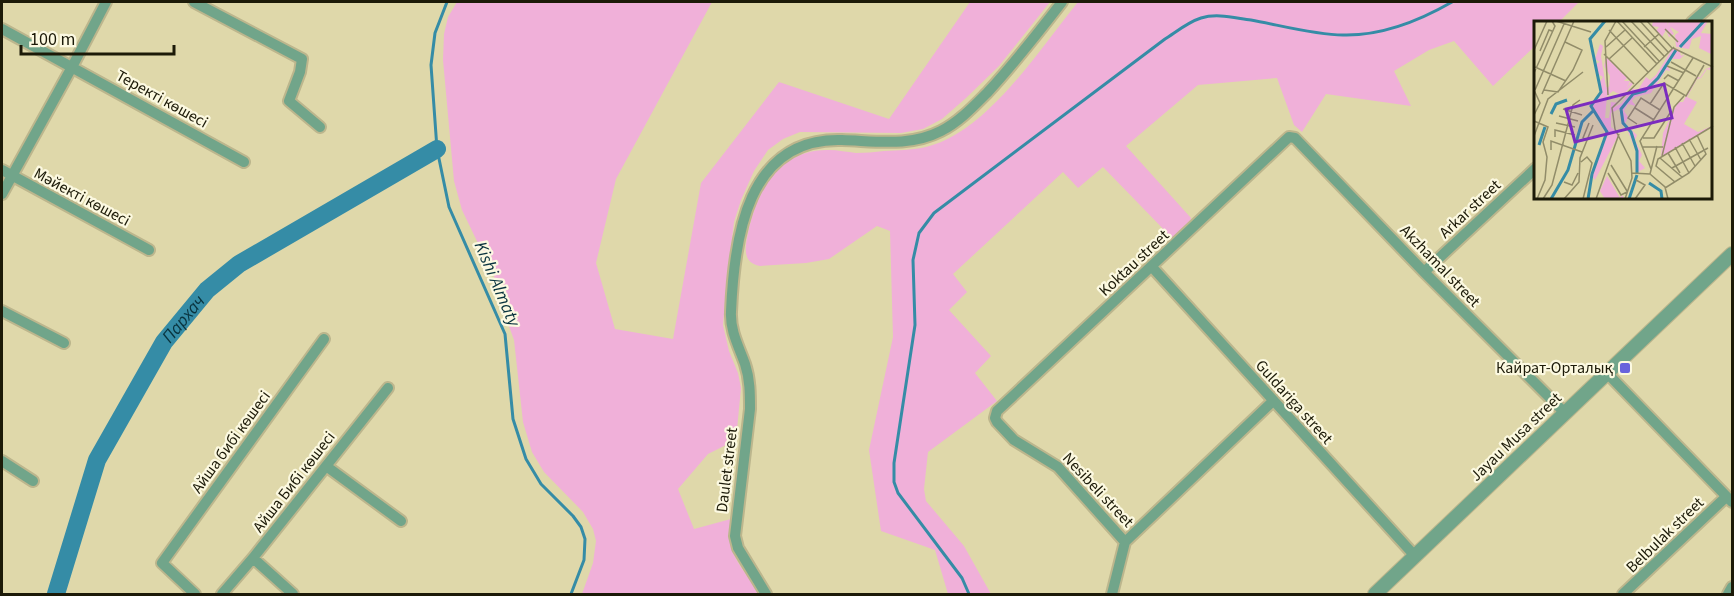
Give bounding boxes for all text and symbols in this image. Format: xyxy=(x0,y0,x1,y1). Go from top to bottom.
scale bar xyxy=(21,18,174,56)
inset map xyxy=(1534,21,1713,200)
text: 100 m xyxy=(30,27,75,52)
street label: Теректі көшесі xyxy=(112,65,212,133)
street label: Мәйекті көшесі xyxy=(30,162,134,232)
street label: Arkar street xyxy=(1434,174,1506,243)
street label: Akzhamal street xyxy=(1395,220,1485,313)
street label: Koktau street xyxy=(1094,224,1174,301)
water label: Kіshі Almaty xyxy=(468,238,527,331)
water label: Пархач xyxy=(156,289,211,348)
street label: Guldariga street xyxy=(1250,355,1338,449)
place label: Кайрат-Орталық xyxy=(1496,357,1613,379)
marker: Кайрат-Орталық xyxy=(1618,361,1632,375)
street label: Айша бибі көшесі xyxy=(186,386,276,498)
street label: Jayau Musa street xyxy=(1465,387,1567,486)
street label: Daulet street xyxy=(711,426,743,514)
street label: Айша Бибі көшесі xyxy=(248,427,340,537)
street label: Nesibeli street xyxy=(1057,448,1139,533)
street label: Belbulak street xyxy=(1621,492,1709,578)

